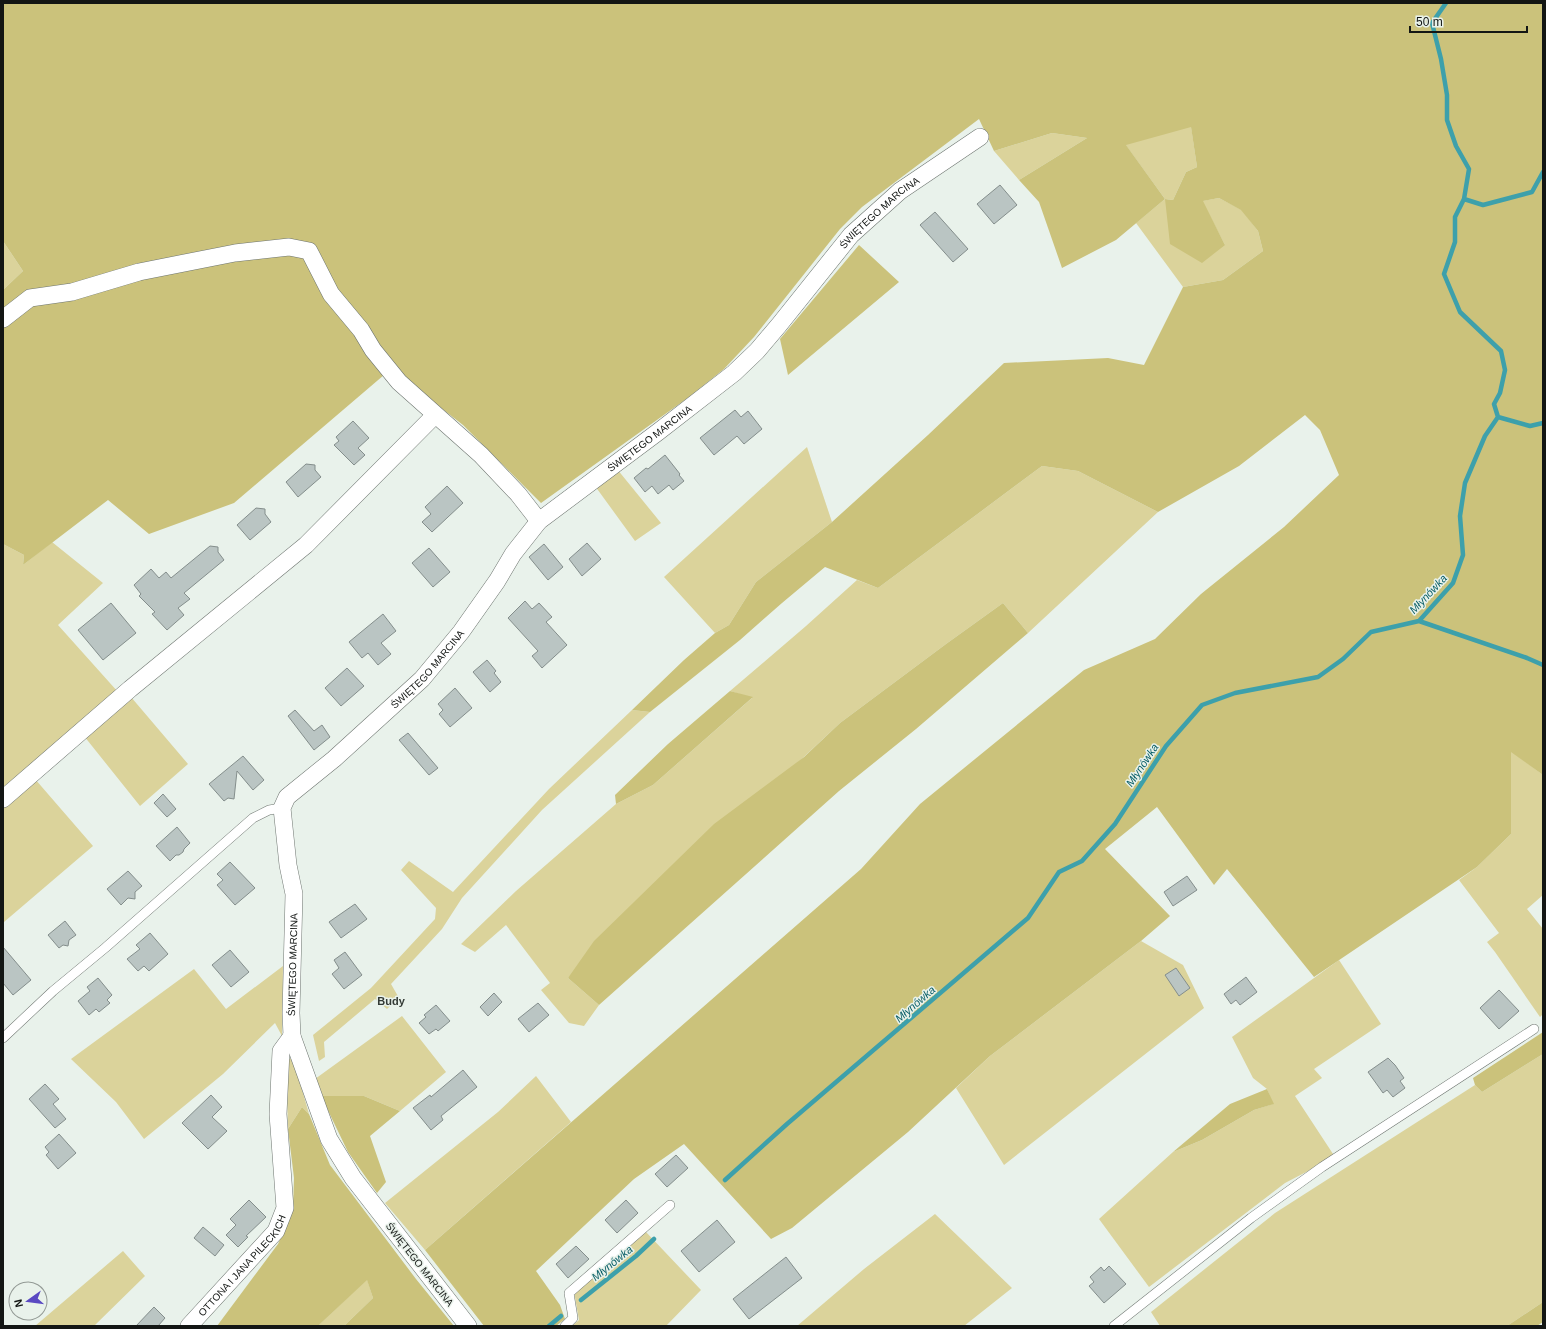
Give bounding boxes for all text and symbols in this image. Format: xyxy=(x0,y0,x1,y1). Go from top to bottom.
scale bar xyxy=(1410,8,1527,34)
text: 50 m xyxy=(1416,15,1443,29)
street label: ŚWIĘTEGO MARCINA xyxy=(837,175,922,251)
street label: ŚWIĘTEGO MARCINA xyxy=(605,403,694,474)
water label: Młynówka xyxy=(1407,572,1449,616)
street label: ŚWIĘTEGO MARCINA xyxy=(388,628,467,711)
water label: Młynówka xyxy=(1123,741,1161,789)
street label: ŚWIĘTEGO MARCINA xyxy=(285,913,300,1016)
water label: Młynówka xyxy=(893,983,937,1025)
district label: Budy xyxy=(377,995,406,1007)
street label: OTTONA I JANA PILECKICH xyxy=(196,1213,288,1318)
street label: ŚWIĘTEGO MARCINA xyxy=(384,1220,457,1308)
water label: Młynówka xyxy=(589,1243,635,1283)
north arrow xyxy=(8,1281,48,1321)
text: N xyxy=(12,1298,25,1309)

